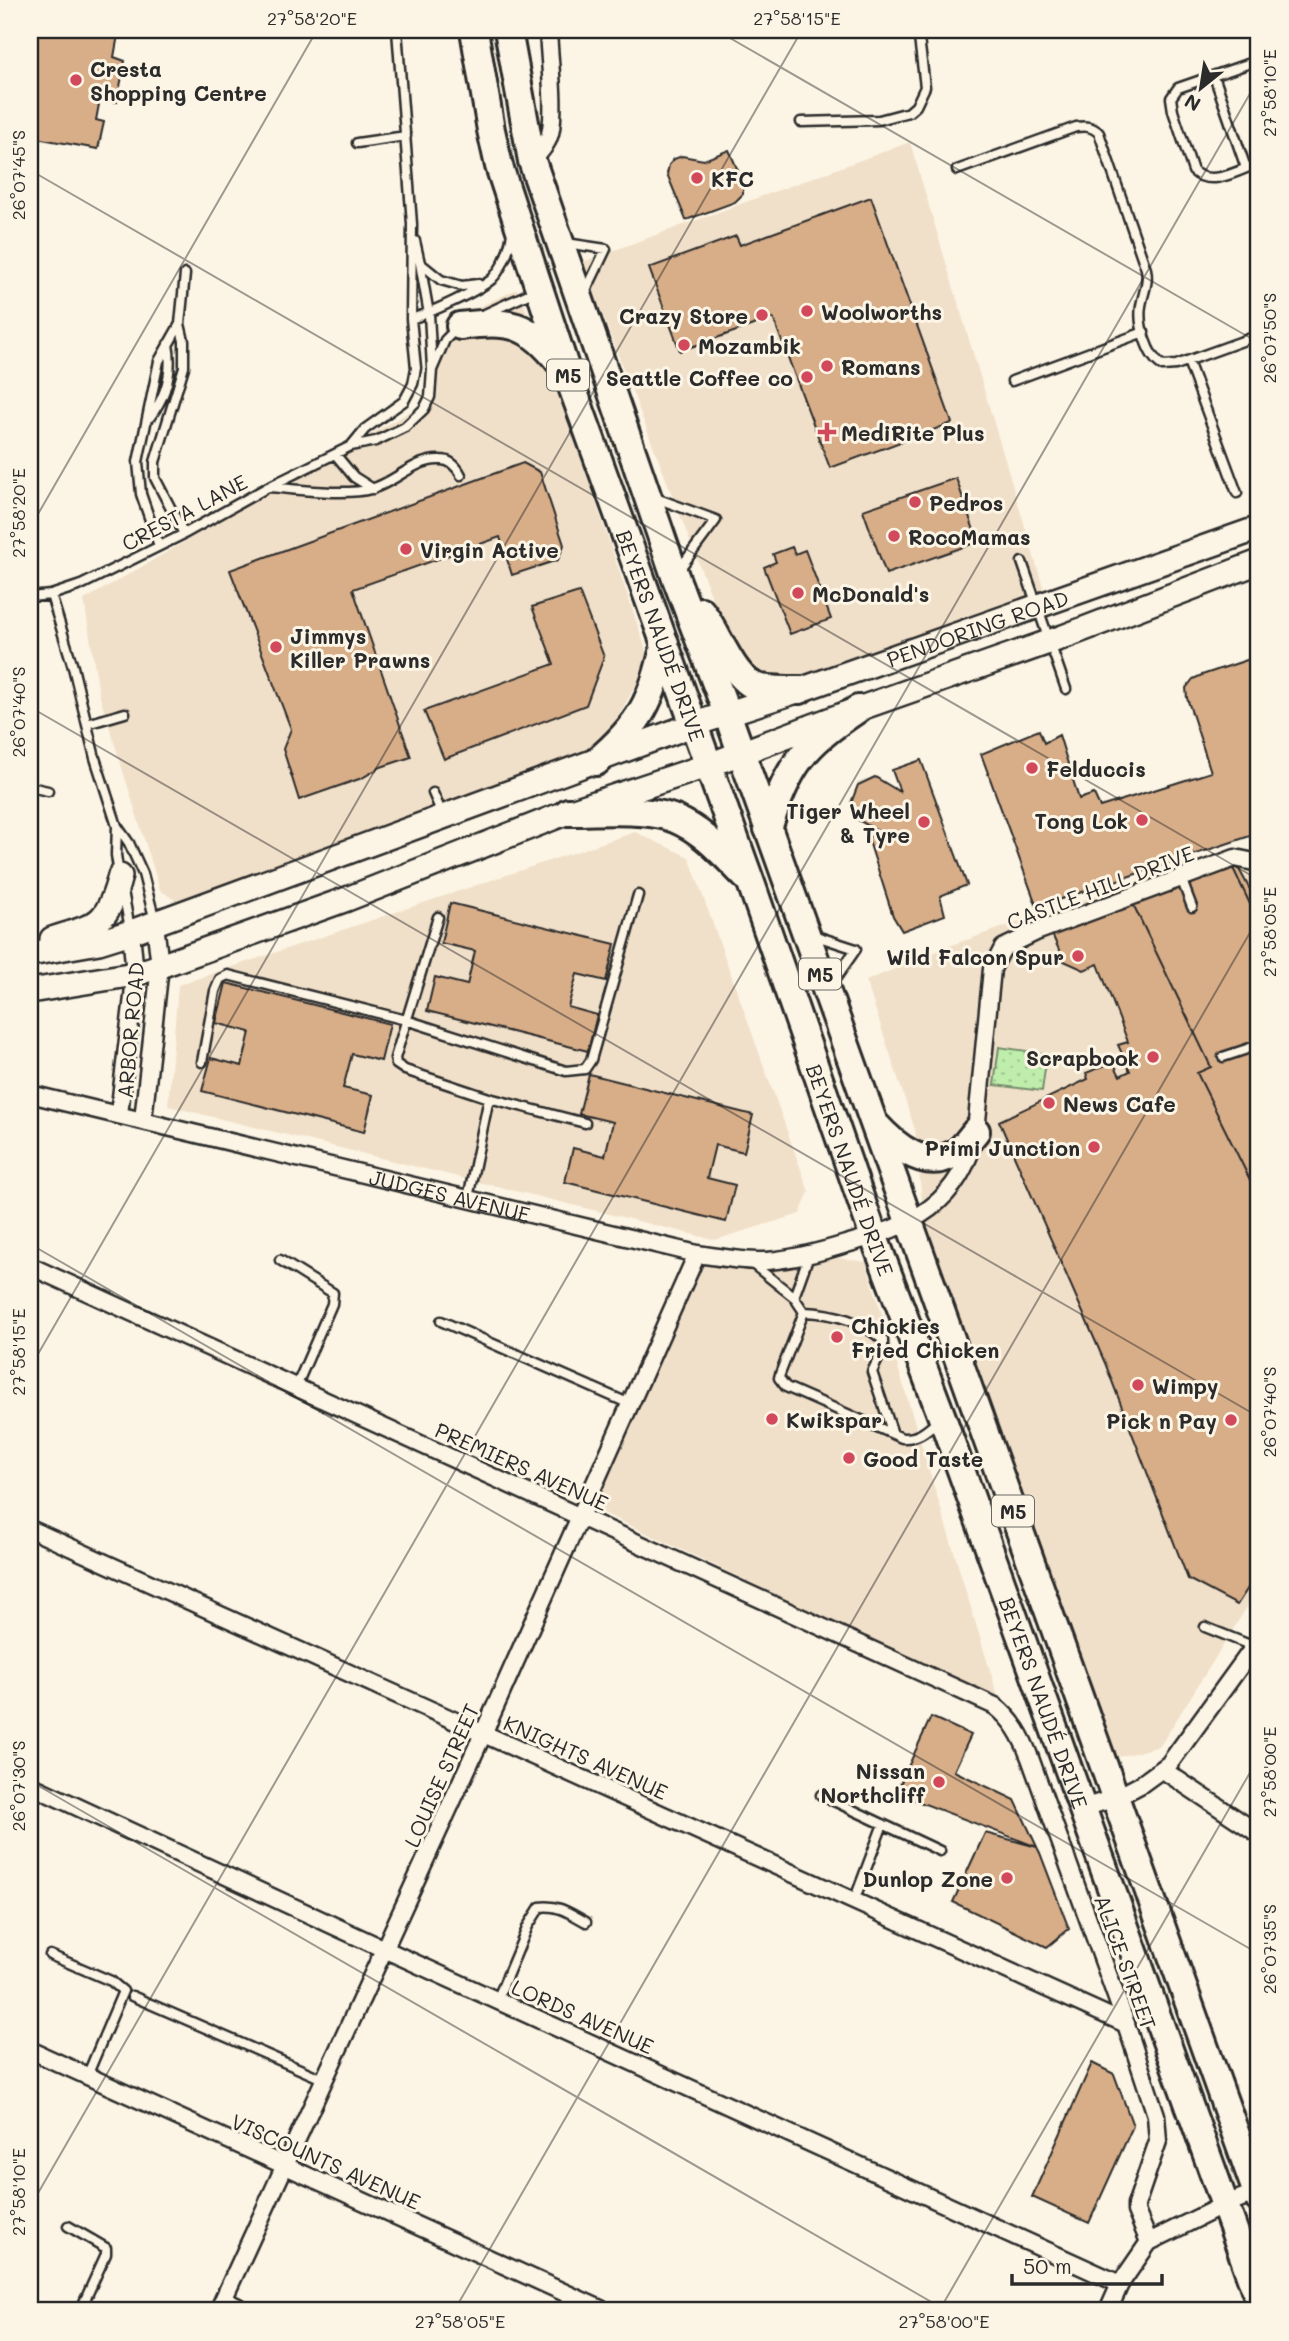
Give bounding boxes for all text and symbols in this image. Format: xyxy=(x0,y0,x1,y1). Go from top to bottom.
text: 27°58'20"E xyxy=(267,6,357,30)
text: 27°58'15"E xyxy=(753,6,841,30)
text: 27°58'10"E xyxy=(1257,49,1281,137)
north arrow xyxy=(1166,52,1236,122)
place label: Cresta Shopping Centre xyxy=(90,55,267,106)
marker: Cresta Shopping Centre xyxy=(68,72,84,88)
text: N xyxy=(1180,89,1205,118)
text: 26°07'45"S xyxy=(6,130,30,220)
place label: KFC xyxy=(711,165,754,192)
marker: KFC xyxy=(689,170,705,186)
text: 26°07'50"S xyxy=(1257,292,1281,384)
place label: Woolworths xyxy=(821,298,942,325)
place label: Crazy Store xyxy=(619,302,748,330)
marker: Woolworths xyxy=(799,303,815,319)
marker: Crazy Store xyxy=(754,307,770,323)
place label: Mozambik xyxy=(698,332,801,359)
marker: Mozambik xyxy=(676,337,692,353)
place label: Romans xyxy=(841,353,921,380)
marker: Romans xyxy=(819,358,835,374)
road number: M5 xyxy=(547,360,589,390)
place label: Seattle Coffee co xyxy=(606,364,793,391)
marker: Seattle Coffee co xyxy=(799,369,815,385)
place label: MediRite Plus xyxy=(841,419,985,446)
marker: MediRite Plus xyxy=(819,424,835,440)
text: 27°58'20"E xyxy=(6,468,30,558)
street label: CRESTA LANE xyxy=(117,468,251,556)
place label: Pedros xyxy=(929,489,1003,516)
marker: Pedros xyxy=(907,494,923,510)
place label: RocoMamas xyxy=(908,523,1031,550)
street label: BEYERS NAUDÉ DRIVE xyxy=(611,526,712,745)
marker: RocoMamas xyxy=(886,528,902,544)
place label: Virgin Active xyxy=(420,536,559,563)
marker: Virgin Active xyxy=(398,541,414,557)
place label: McDonald's xyxy=(812,580,929,607)
street label: PENDORING ROAD xyxy=(883,583,1072,672)
marker: McDonald's xyxy=(790,585,806,601)
place label: Jimmys Killer Prawns xyxy=(290,622,430,673)
marker: Jimmys Killer Prawns xyxy=(268,639,284,655)
text: 26°07'40"S xyxy=(6,666,30,758)
place label: Felduccis xyxy=(1046,755,1146,782)
marker: Felduccis xyxy=(1024,760,1040,776)
place label: Tiger Wheel & Tyre xyxy=(786,797,910,849)
place label: Tong Lok xyxy=(1034,807,1128,834)
marker: Tong Lok xyxy=(1134,812,1150,828)
marker: Tiger Wheel & Tyre xyxy=(916,814,932,830)
street label: CASTLE HILL DRIVE xyxy=(1003,839,1197,935)
text: 27°58'05"E xyxy=(1257,887,1281,977)
place label: Wild Falcon Spur xyxy=(886,943,1064,970)
marker: Wild Falcon Spur xyxy=(1070,948,1086,964)
road number: M5 xyxy=(799,958,841,990)
street label: ARBOR ROAD xyxy=(111,961,149,1099)
place label: Scrapbook xyxy=(1026,1044,1139,1071)
marker: Scrapbook xyxy=(1145,1049,1161,1065)
street label: BEYERS NAUDÉ DRIVE xyxy=(801,1060,901,1279)
place label: News Cafe xyxy=(1063,1090,1176,1117)
marker: News Cafe xyxy=(1041,1095,1057,1111)
place label: Primi Junction xyxy=(925,1134,1080,1161)
marker: Primi Junction xyxy=(1086,1139,1102,1155)
street label: JUDGES AVENUE xyxy=(367,1162,533,1227)
text: 27°58'15"E xyxy=(6,1308,30,1396)
place label: Chickies Fried Chicken xyxy=(851,1312,999,1363)
marker: Chickies Fried Chicken xyxy=(829,1329,845,1345)
text: 26°07'40"S xyxy=(1257,1366,1281,1458)
place label: Wimpy xyxy=(1152,1372,1218,1400)
marker: Wimpy xyxy=(1130,1377,1146,1393)
place label: Kwikspar xyxy=(786,1406,882,1433)
place label: Pick n Pay xyxy=(1106,1407,1217,1435)
marker: Kwikspar xyxy=(764,1411,780,1427)
marker: Pick n Pay xyxy=(1223,1412,1239,1428)
street label: PREMIERS AVENUE xyxy=(431,1416,613,1516)
place label: Good Taste xyxy=(863,1445,983,1472)
marker: Good Taste xyxy=(841,1450,857,1466)
road number: M5 xyxy=(992,1496,1034,1526)
street label: BEYERS NAUDÉ DRIVE xyxy=(994,1593,1095,1812)
street label: LOUISE STREET xyxy=(397,1699,485,1851)
street label: KNIGHTS AVENUE xyxy=(500,1709,672,1805)
text: 27°58'00"E xyxy=(1257,1726,1281,1818)
text: 26°07'30"S xyxy=(6,1740,30,1832)
place label: Nissan Northcliff xyxy=(821,1757,926,1808)
marker: Nissan Northcliff xyxy=(931,1774,947,1790)
place label: Dunlop Zone xyxy=(862,1865,993,1892)
marker: Dunlop Zone xyxy=(999,1870,1015,1886)
street label: ALICE STREET xyxy=(1089,1891,1163,2033)
text: 26°07'35"S xyxy=(1257,1904,1281,1994)
street label: LORDS AVENUE xyxy=(508,1973,658,2059)
street label: VISCOUNTS AVENUE xyxy=(227,2107,425,2215)
text: 27°58'10"E xyxy=(6,2148,30,2236)
scale bar xyxy=(1012,2243,1163,2287)
text: 50 m xyxy=(1023,2252,1072,2279)
text: 27°58'05"E xyxy=(415,2309,505,2333)
text: 27°58'00"E xyxy=(898,2309,990,2333)

